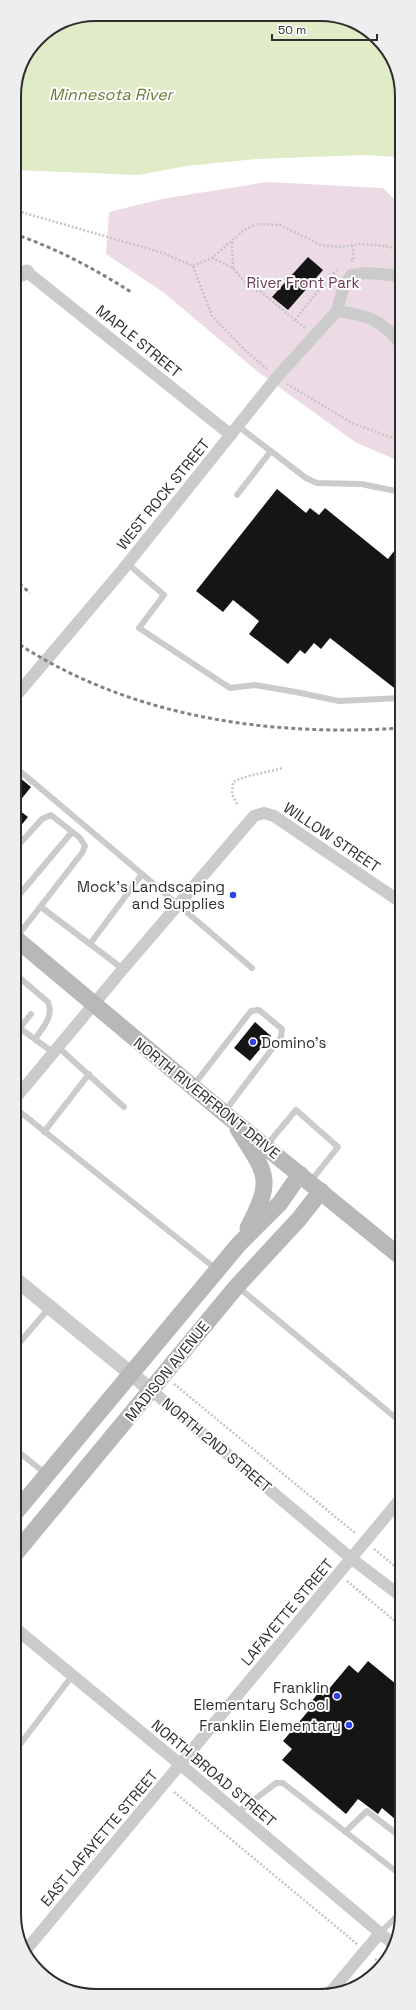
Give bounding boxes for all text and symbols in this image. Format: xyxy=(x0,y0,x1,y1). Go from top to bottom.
scale bar xyxy=(272,16,377,42)
text: 50 m xyxy=(278,22,306,38)
water label: Minnesota River xyxy=(49,84,175,105)
park label: River Front Park xyxy=(247,273,360,292)
street label: MAPLE STREET xyxy=(92,301,186,381)
street label: WEST ROCK STREET xyxy=(112,434,214,553)
street label: WILLOW STREET xyxy=(280,798,384,876)
place label: Mock's Landscaping and Supplies xyxy=(77,877,225,913)
marker: Mock's Landscaping and Supplies xyxy=(228,890,238,900)
street label: NORTH RIVERFRONT DRIVE xyxy=(130,1033,284,1163)
place label: Domino's xyxy=(261,1033,326,1052)
marker: Domino's xyxy=(248,1037,258,1047)
street label: MADISON AVENUE xyxy=(121,1317,213,1425)
street label: NORTH 2ND STREET xyxy=(158,1394,276,1497)
street label: LAFAYETTE STREET xyxy=(237,1555,337,1669)
place label: Franklin Elementary School xyxy=(193,1678,329,1714)
marker: Franklin Elementary School xyxy=(332,1691,342,1701)
street label: NORTH BROAD STREET xyxy=(148,1715,280,1831)
place label: Franklin Elementary xyxy=(199,1716,341,1735)
marker: Franklin Elementary xyxy=(344,1720,354,1730)
street label: EAST LAFAYETTE STREET xyxy=(36,1766,162,1910)

